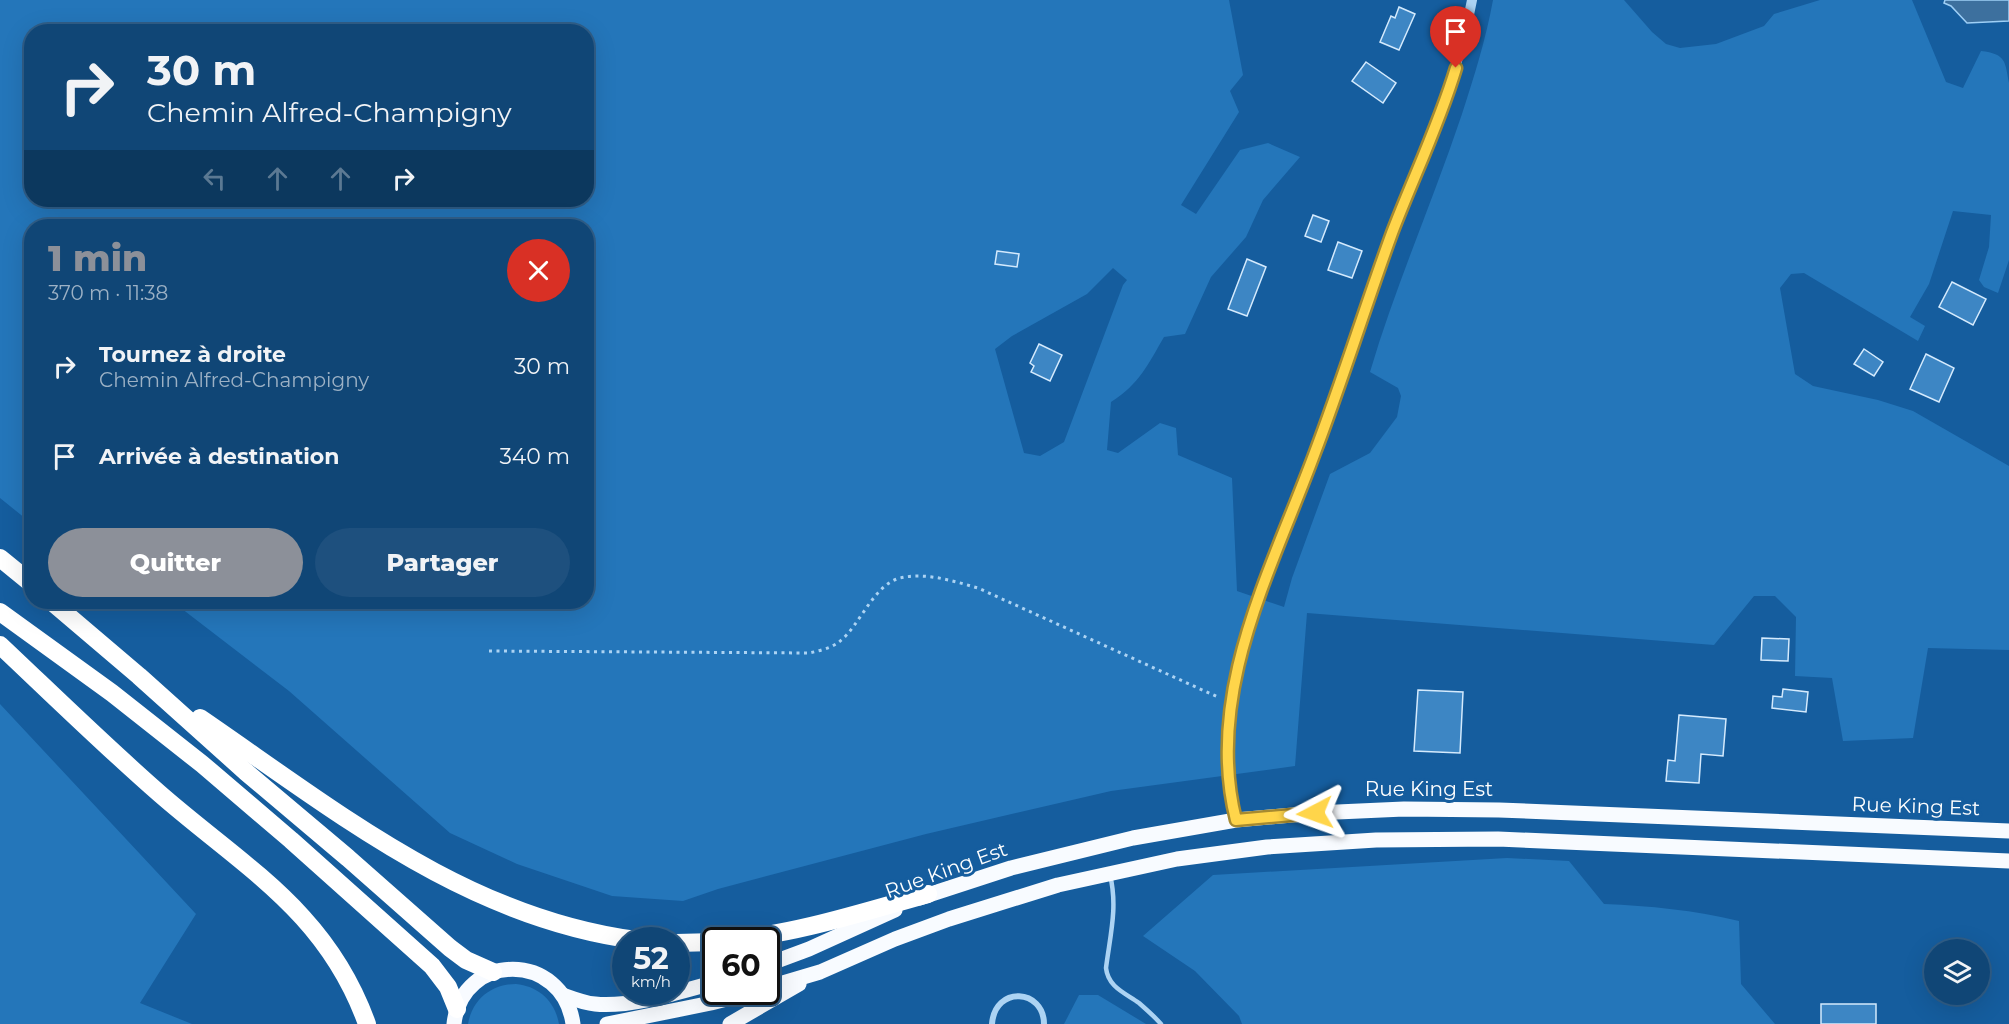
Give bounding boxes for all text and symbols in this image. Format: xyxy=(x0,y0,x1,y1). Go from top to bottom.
pin xyxy=(1430,6,1481,68)
icon: arrive xyxy=(1439,15,1472,48)
text: 30 m xyxy=(147,44,256,96)
icon: right xyxy=(48,48,126,126)
text: Chemin Alfred-Champigny xyxy=(147,96,512,129)
icon: left xyxy=(198,162,231,195)
icon: ahead xyxy=(261,162,294,195)
icon: ahead xyxy=(324,162,357,195)
icon: right xyxy=(387,162,420,195)
text: 1 min xyxy=(48,236,147,280)
button: close xyxy=(507,239,570,302)
text: 370 m · 11:38 xyxy=(48,281,168,305)
text: Tournez à droite xyxy=(99,341,286,368)
icon: right xyxy=(48,350,81,383)
text: 30 m xyxy=(514,353,570,380)
text: Chemin Alfred-Champigny xyxy=(99,368,369,392)
icon: arrive xyxy=(48,440,81,473)
text: Arrivée à destination xyxy=(99,443,339,470)
text: 340 m xyxy=(499,443,570,470)
button: Quitter xyxy=(48,528,303,597)
button: Partager xyxy=(315,528,570,597)
street label: Rue King Est xyxy=(1365,777,1493,801)
position arrow xyxy=(1283,781,1347,845)
street label: Rue King Est xyxy=(1851,792,1981,820)
street label: Rue King Est xyxy=(882,837,1010,903)
speed limit sign: 60 xyxy=(702,927,780,1005)
map controls xyxy=(1924,939,1990,1005)
button: layers xyxy=(1924,939,1990,1005)
text: 52 xyxy=(633,940,669,977)
text: km/h xyxy=(631,972,671,991)

